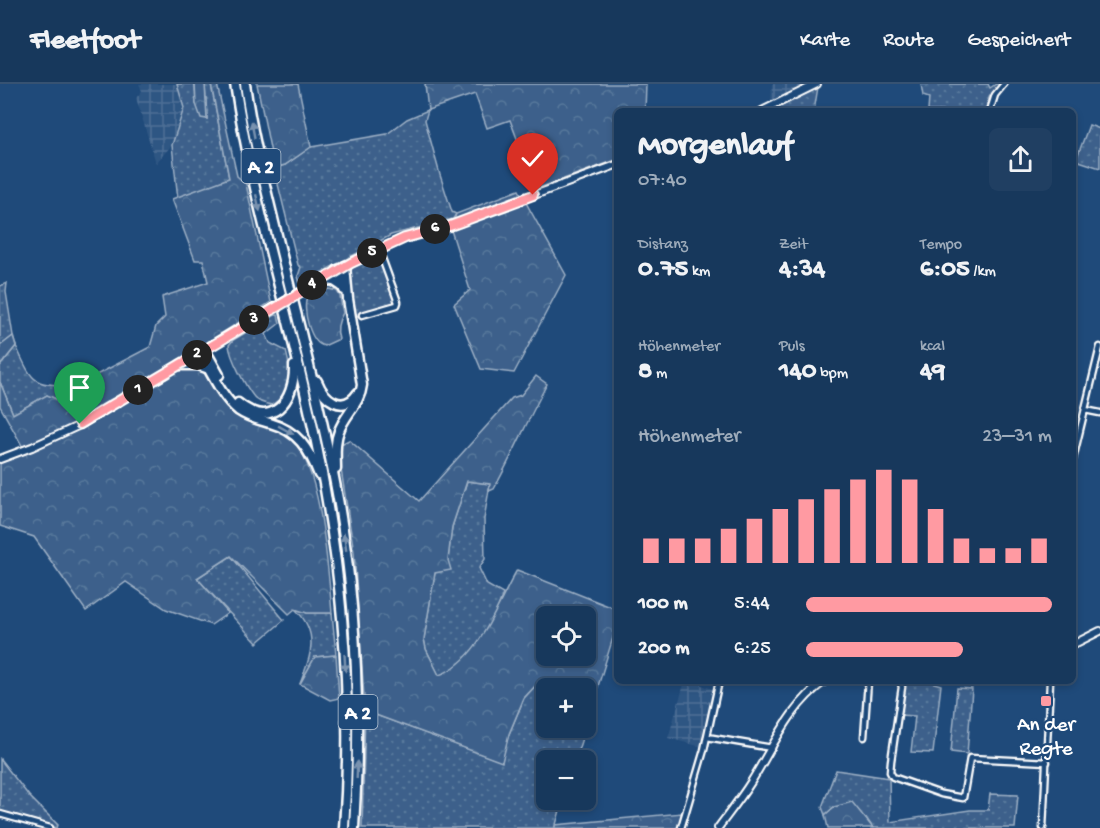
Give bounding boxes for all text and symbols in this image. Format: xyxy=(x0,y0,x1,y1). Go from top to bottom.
text: Fleetfoot xyxy=(30,25,140,58)
text: Karte xyxy=(800,29,850,54)
text: Route xyxy=(883,29,934,54)
text: Gespeichert xyxy=(967,29,1070,54)
one-way arrow xyxy=(248,120,257,139)
text: Morgenlauf xyxy=(638,128,792,166)
button: share xyxy=(989,128,1052,191)
pin xyxy=(507,133,558,195)
icon: check xyxy=(516,142,549,175)
road number: A 2 xyxy=(242,149,280,183)
text: 07:40 xyxy=(638,170,687,193)
one-way arrow xyxy=(254,194,264,212)
pin: 6 xyxy=(420,214,450,244)
text: 6 xyxy=(431,219,439,238)
text: Distanz xyxy=(638,236,688,255)
text: Zeit xyxy=(779,236,808,255)
text: Tempo xyxy=(920,236,962,255)
pin: 5 xyxy=(357,238,387,268)
text: 5 xyxy=(368,243,376,262)
text: 0.75 xyxy=(638,255,688,286)
text: 4:34 xyxy=(779,255,825,286)
text: 6:05 xyxy=(920,255,970,286)
text: km xyxy=(688,263,710,282)
text: /km xyxy=(970,263,996,282)
pin: 4 xyxy=(297,270,327,300)
text: 4 xyxy=(308,275,316,294)
pin: 3 xyxy=(239,305,269,335)
text: 3 xyxy=(250,310,258,329)
text: Höhenmeter xyxy=(638,338,720,357)
text: Puls xyxy=(779,338,805,357)
text: kcal xyxy=(920,338,945,357)
pin: 2 xyxy=(182,340,212,370)
text: 2 xyxy=(193,345,201,364)
text: 8 xyxy=(638,357,652,388)
text: 140 xyxy=(779,357,817,388)
text: 49 xyxy=(920,357,945,388)
pin xyxy=(54,362,105,424)
text: m xyxy=(652,365,667,384)
text: bpm xyxy=(817,365,848,384)
icon: arrive xyxy=(63,371,96,404)
pin: 1 xyxy=(123,375,153,405)
text: 1 xyxy=(135,380,141,399)
one-way arrow xyxy=(278,425,295,435)
text: Höhenmeter xyxy=(638,426,740,449)
text: 23–31 m xyxy=(982,426,1052,449)
one-way arrow xyxy=(340,532,349,551)
text: 100 m xyxy=(638,593,688,616)
text: 5:44 xyxy=(734,593,770,616)
map controls xyxy=(536,606,596,810)
button: locate xyxy=(536,606,596,666)
text: 200 m xyxy=(638,638,689,661)
text: 6:25 xyxy=(734,638,771,661)
one-way arrow xyxy=(341,654,350,673)
button: + xyxy=(536,678,596,738)
marker: An der Regte xyxy=(1039,694,1053,708)
road number: A 2 xyxy=(338,695,378,729)
place label: An der Regte xyxy=(1017,714,1077,763)
button: − xyxy=(536,750,596,810)
one-way arrow xyxy=(353,760,362,779)

